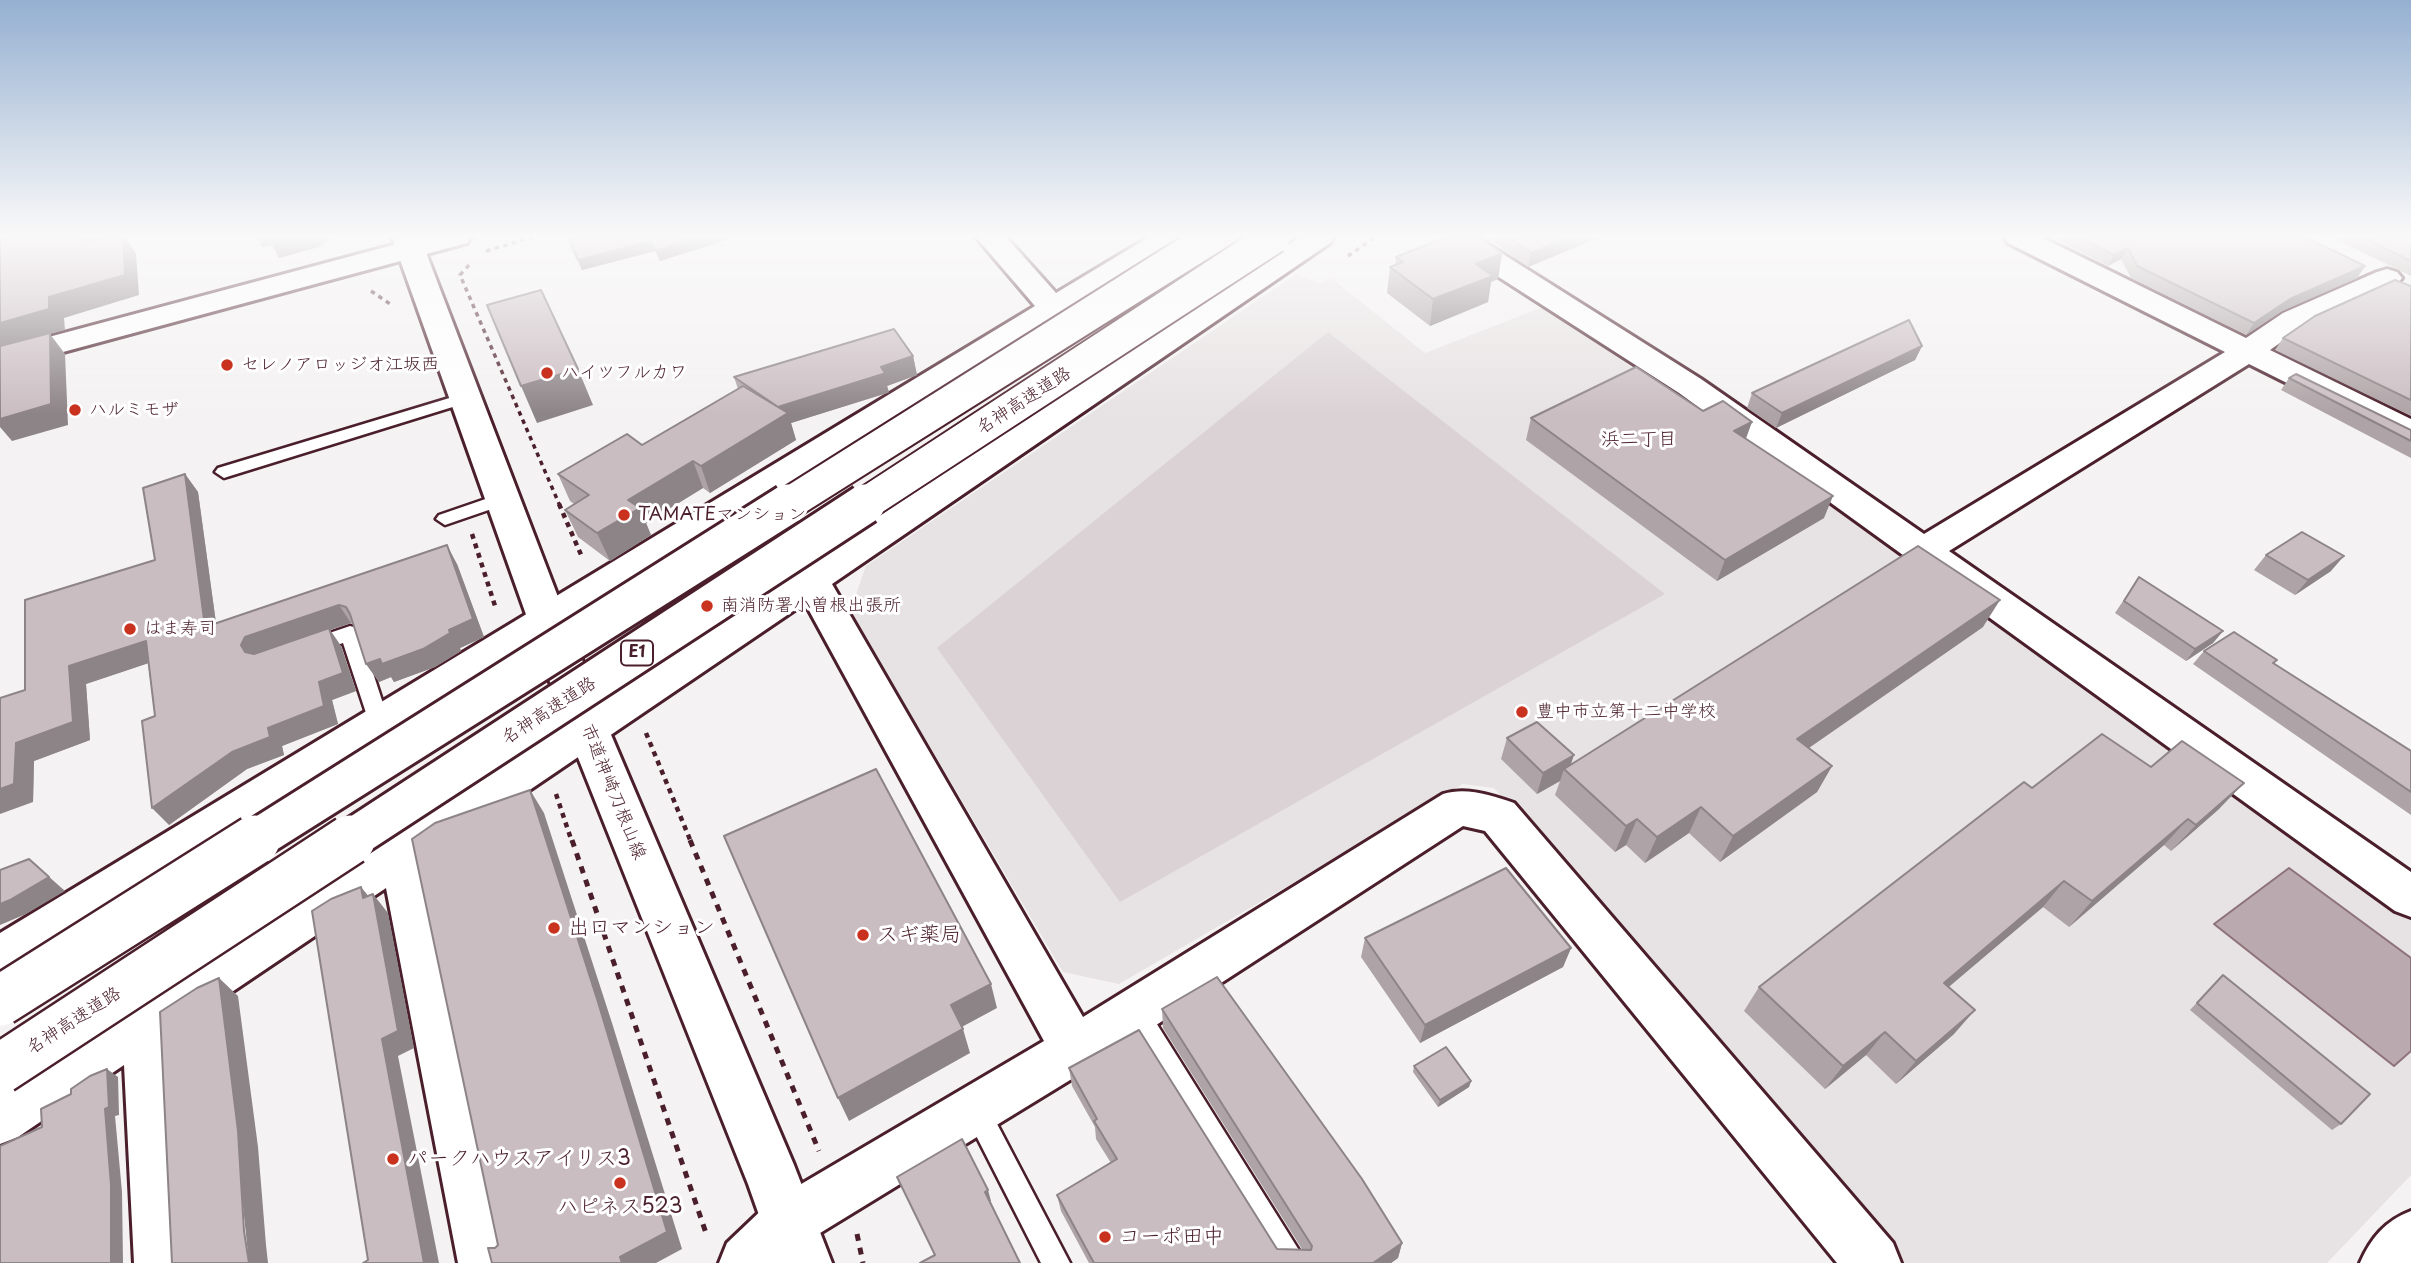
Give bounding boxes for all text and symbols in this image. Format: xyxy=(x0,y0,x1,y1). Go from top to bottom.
place label: セレノアロッジオ江坂西 xyxy=(241,354,439,376)
marker: セレノアロッジオ江坂西 xyxy=(219,357,235,373)
place label: ハイツフルカワ xyxy=(561,362,687,384)
street label: 名神高速道路 xyxy=(973,363,1075,439)
marker: ハイツフルカワ xyxy=(539,365,555,381)
place label: ハルミモザ xyxy=(89,399,179,421)
marker: ハルミモザ xyxy=(67,402,83,418)
district label: 浜二丁目 xyxy=(1601,429,1677,451)
place label: TAMATEマンション xyxy=(638,504,806,526)
marker: TAMATEマンション xyxy=(616,507,632,523)
place label: 南消防署小曽根出張所 xyxy=(721,595,901,617)
marker: 南消防署小曽根出張所 xyxy=(699,598,715,614)
place label: はま寿司 xyxy=(144,618,216,640)
marker: はま寿司 xyxy=(122,621,138,637)
road number: E1 xyxy=(621,640,653,666)
street label: 名神高速道路 xyxy=(498,673,600,749)
place label: 豊中市立第十二中学校 xyxy=(1536,701,1716,723)
marker: 豊中市立第十二中学校 xyxy=(1514,704,1530,720)
street label: 市道神崎刀根山線 xyxy=(576,721,650,863)
place label: 出口マンション xyxy=(568,915,715,941)
marker: 出口マンション xyxy=(546,920,562,936)
place label: スギ薬局 xyxy=(877,922,961,948)
marker: スギ薬局 xyxy=(855,927,871,943)
street label: 名神高速道路 xyxy=(23,983,125,1059)
place label: パークハウスアイリス3 xyxy=(407,1146,631,1172)
marker: パークハウスアイリス3 xyxy=(385,1151,401,1167)
marker: ハピネス523 xyxy=(612,1175,628,1191)
place label: ハピネス523 xyxy=(557,1194,683,1220)
place label: コーポ田中 xyxy=(1119,1224,1224,1250)
marker: コーポ田中 xyxy=(1097,1229,1113,1245)

